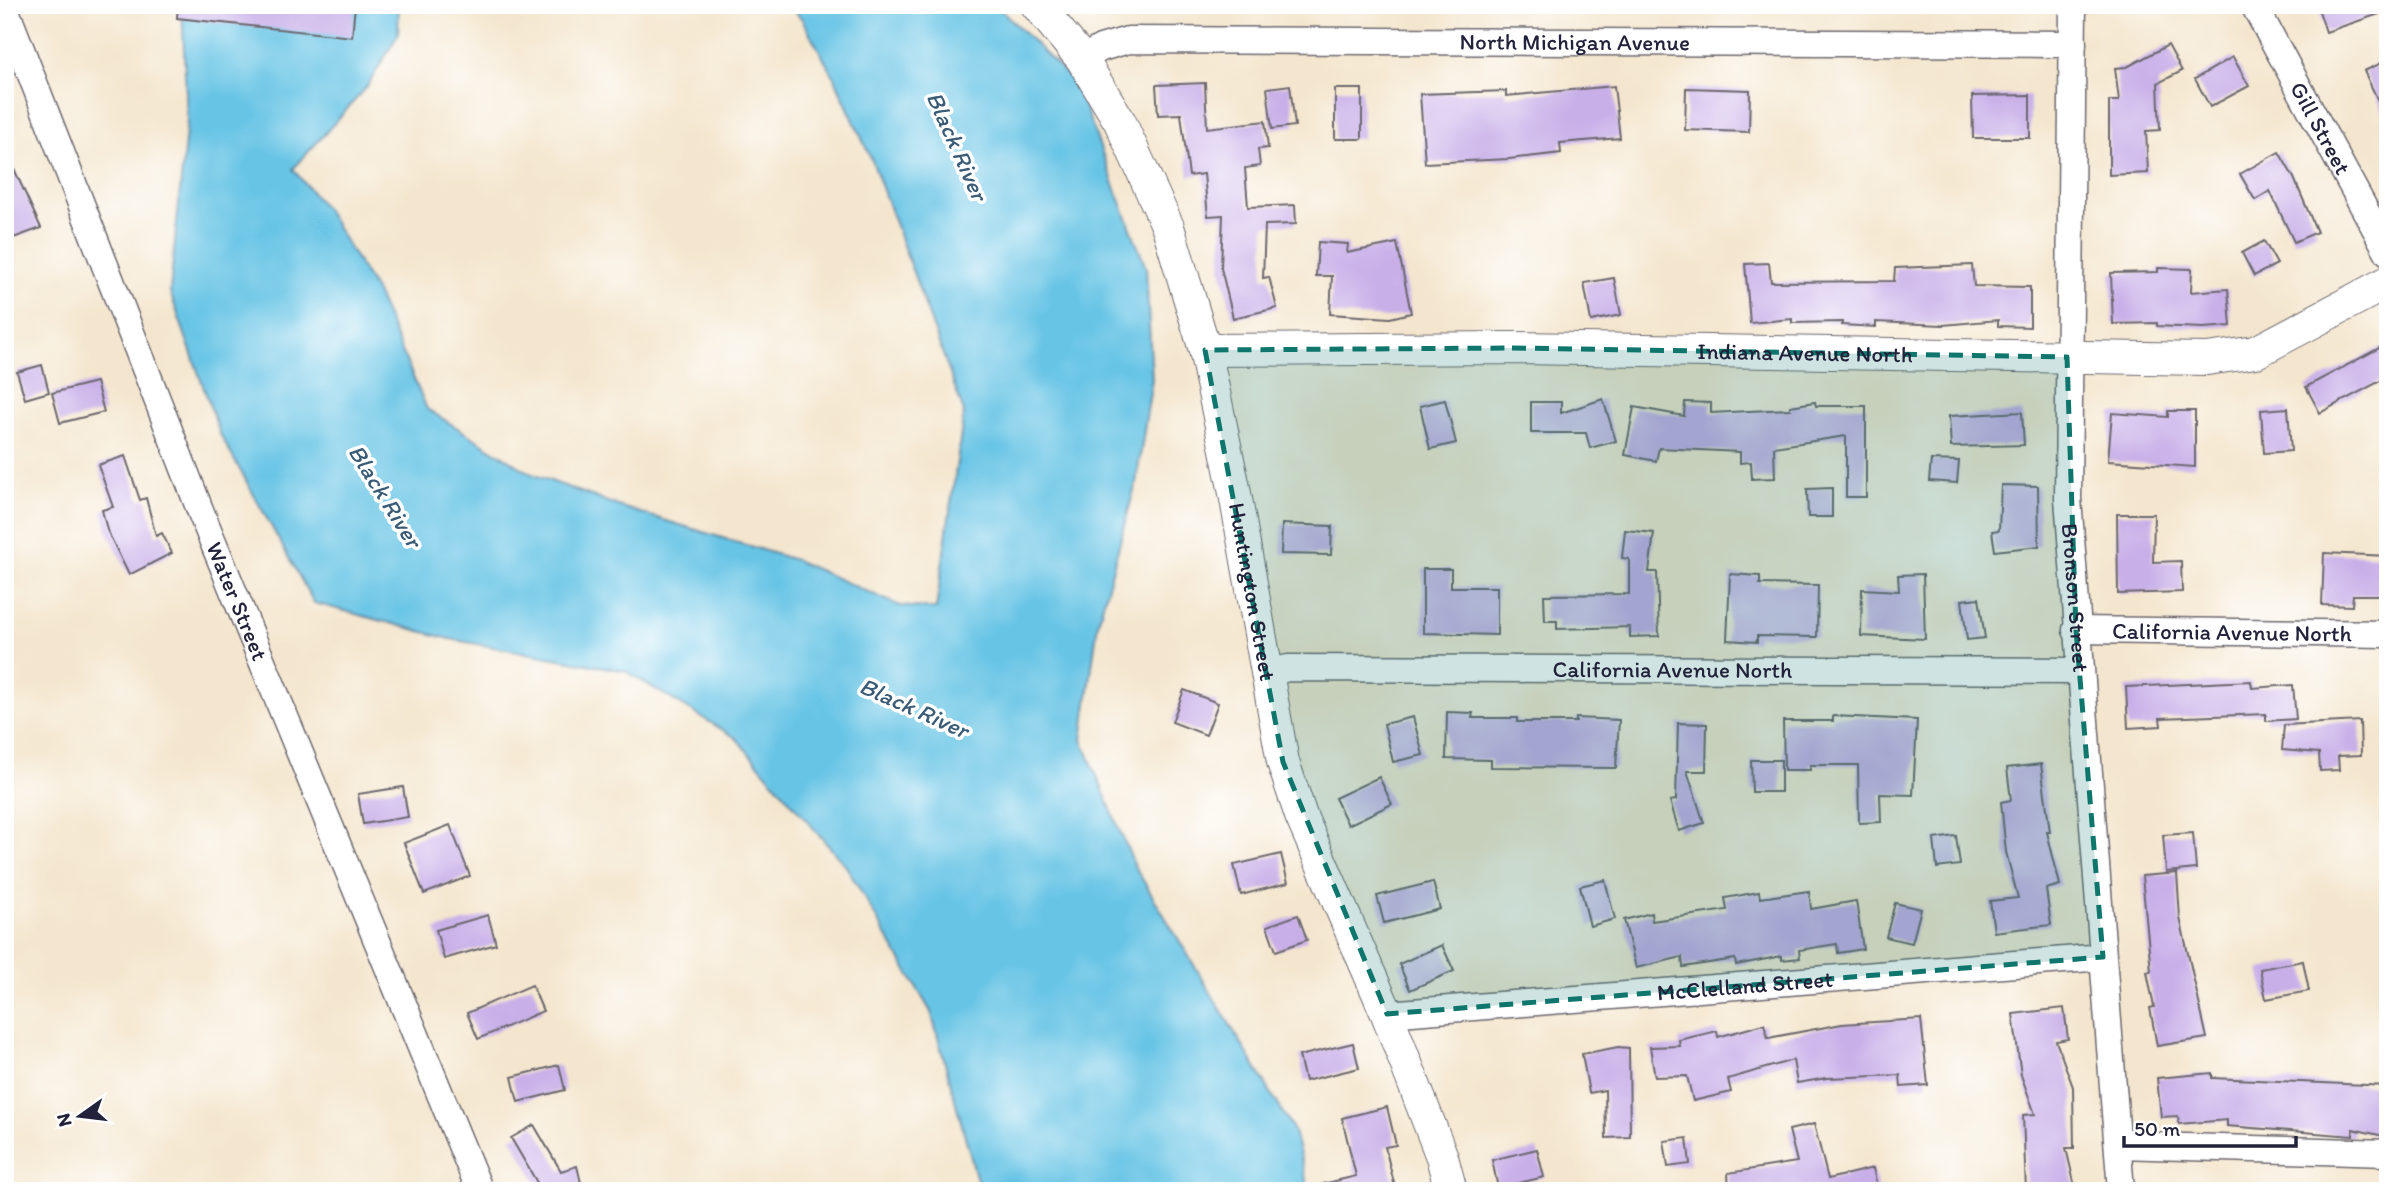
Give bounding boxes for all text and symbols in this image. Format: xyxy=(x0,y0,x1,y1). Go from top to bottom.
street label: North Michigan Avenue xyxy=(1460,27,1690,56)
street label: Gill Street xyxy=(2284,77,2357,180)
water label: Black River xyxy=(921,87,996,208)
street label: Indiana Avenue North xyxy=(1697,337,1913,368)
water label: Black River xyxy=(342,439,430,555)
street label: Huntington Street xyxy=(1223,500,1282,683)
street label: Bronson Street xyxy=(2056,522,2095,673)
street label: Water Street xyxy=(201,538,274,665)
street label: California Avenue North xyxy=(2112,616,2352,648)
street label: California Avenue North xyxy=(1553,655,1792,684)
water label: Black River xyxy=(855,671,976,746)
street label: McClelland Street xyxy=(1656,965,1834,1006)
north arrow xyxy=(46,1080,116,1150)
scale bar xyxy=(2124,1105,2295,1149)
text: N xyxy=(51,1111,77,1129)
text: 50 m xyxy=(2134,1116,2181,1141)

